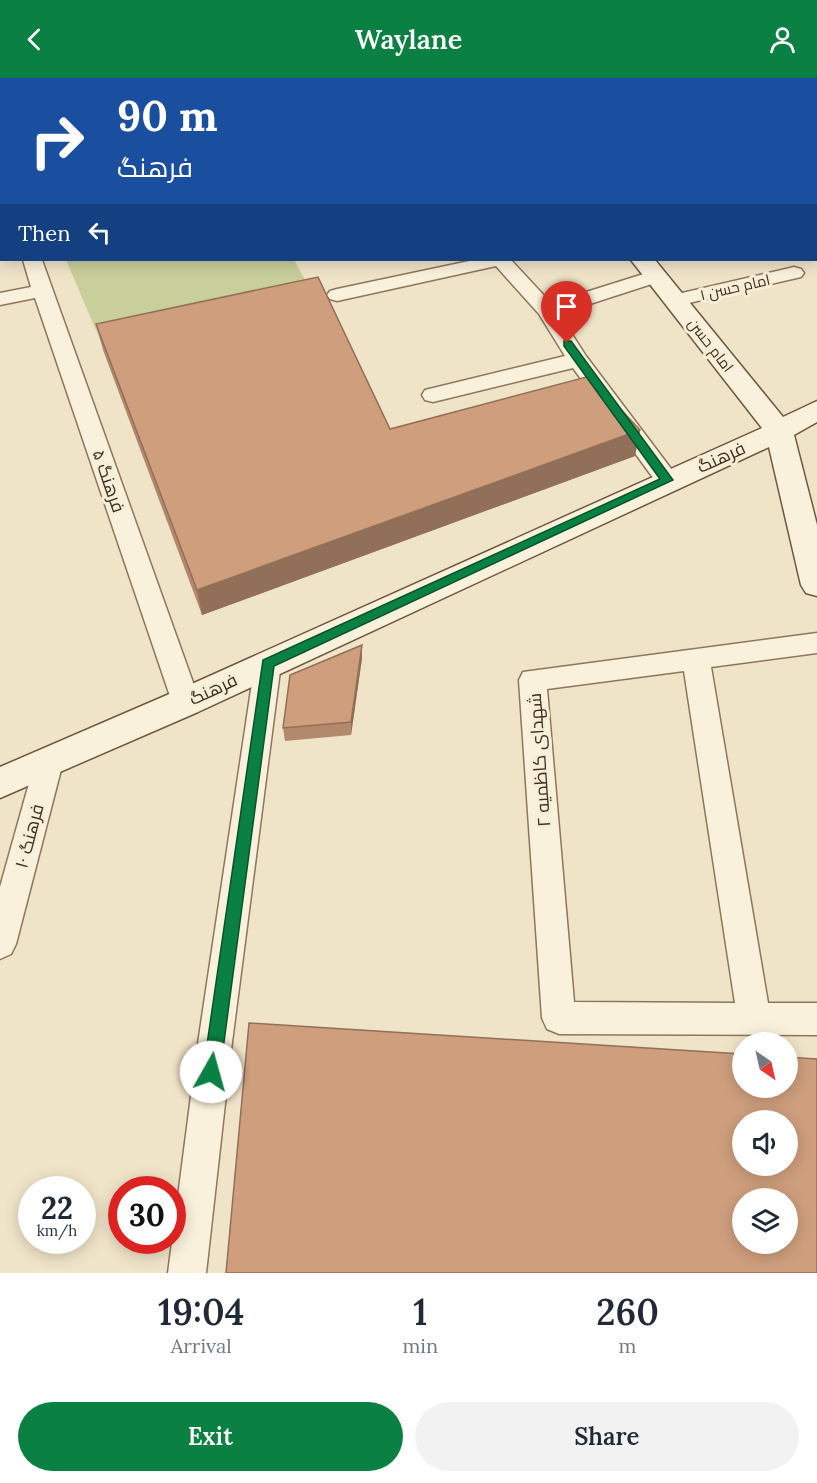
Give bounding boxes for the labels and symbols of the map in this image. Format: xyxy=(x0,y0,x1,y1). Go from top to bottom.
street label: امام حسن ۱ xyxy=(698,270,772,305)
pin xyxy=(541,281,592,343)
street label: امام حسن xyxy=(683,314,738,376)
street label: فرهنگ xyxy=(693,436,749,478)
street label: فرهنگ ۵ xyxy=(88,446,130,516)
street label: فرهنگ xyxy=(185,668,241,710)
street label: شهدای کاظمیه ۲ xyxy=(523,692,555,828)
street label: فرهنگ ۱۰ xyxy=(9,801,49,871)
north arrow xyxy=(732,1032,798,1098)
position arrow xyxy=(179,1040,243,1104)
speed limit sign: 30 xyxy=(108,1176,186,1254)

